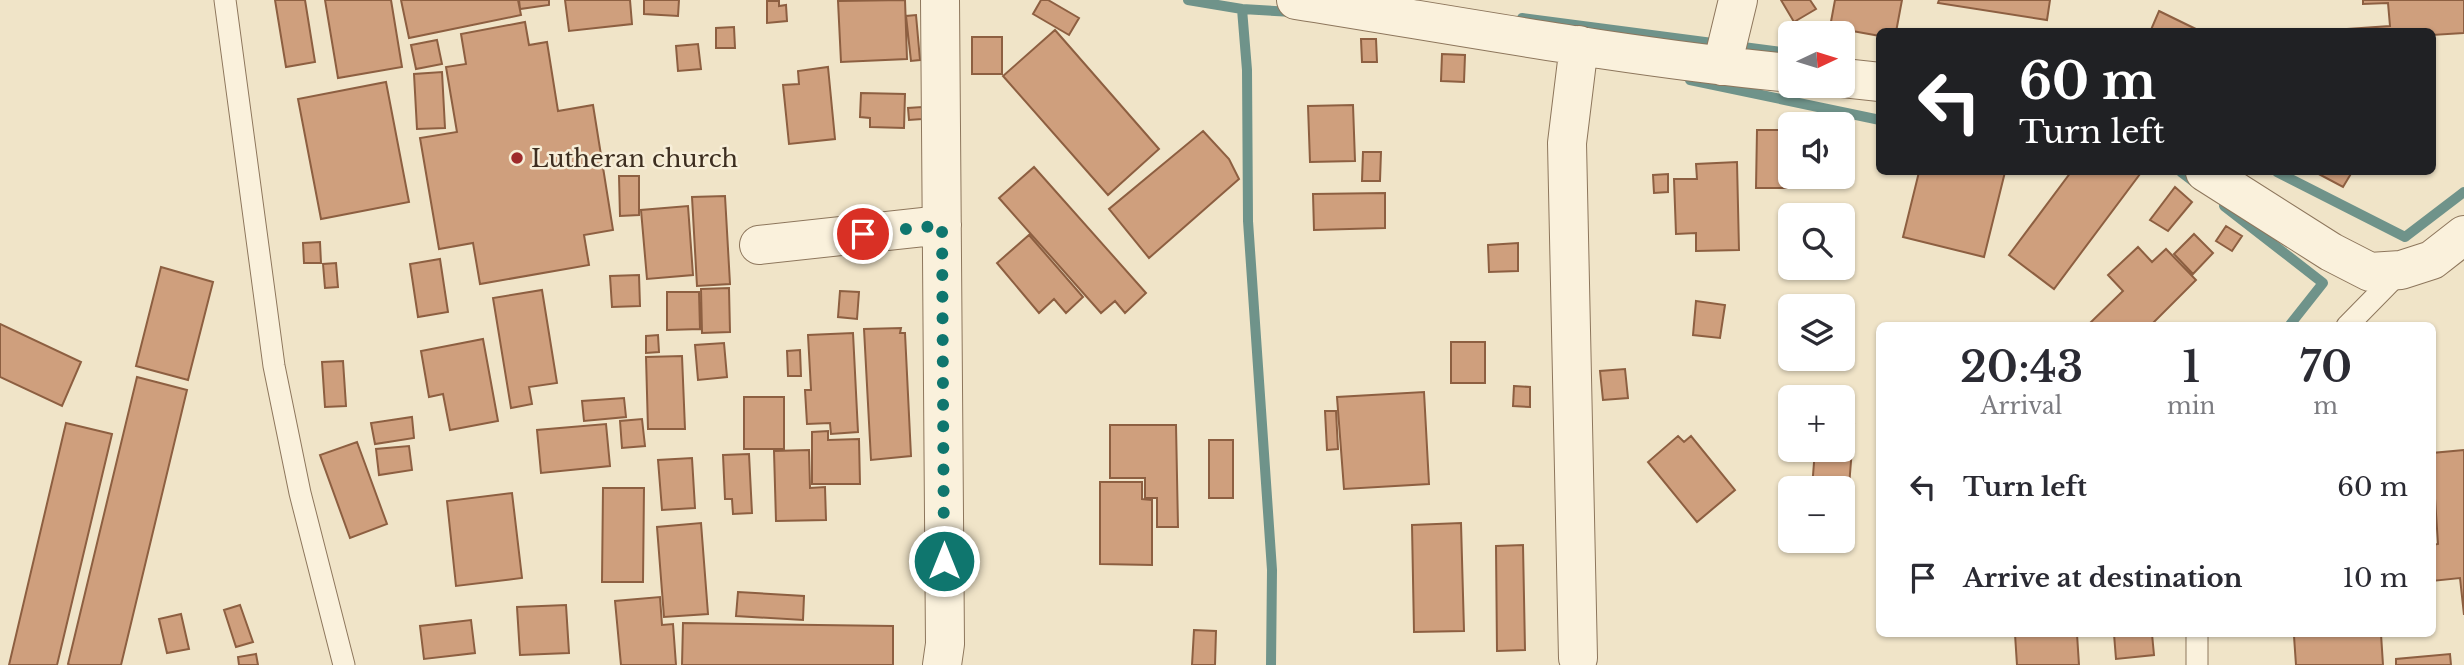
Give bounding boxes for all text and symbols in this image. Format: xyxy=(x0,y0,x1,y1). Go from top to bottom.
north arrow xyxy=(1778,21,1855,98)
map controls xyxy=(1778,21,1855,553)
text: 60 m xyxy=(2019,51,2156,112)
icon: left xyxy=(1904,56,1995,147)
button: sound xyxy=(1778,112,1855,189)
text: Turn left xyxy=(2019,112,2165,152)
place label: Lutheran church xyxy=(531,144,738,173)
marker: Lutheran church xyxy=(509,150,525,166)
button: search xyxy=(1778,203,1855,280)
pin xyxy=(833,204,893,264)
icon: arrive xyxy=(844,215,882,253)
button: layers xyxy=(1778,294,1855,371)
text: 20:43 xyxy=(1960,341,2083,393)
text: 1 xyxy=(2182,341,2201,393)
text: 70 xyxy=(2299,341,2352,393)
button: + xyxy=(1778,385,1855,462)
text: Arrival xyxy=(1981,392,2062,420)
text: min xyxy=(2167,392,2215,420)
text: m xyxy=(2313,392,2338,420)
icon: left xyxy=(1904,468,1942,506)
text: Turn left xyxy=(1963,471,2087,503)
text: 60 m xyxy=(2337,471,2408,503)
button: − xyxy=(1778,476,1855,553)
position arrow xyxy=(907,524,981,598)
icon: arrive xyxy=(1904,559,1942,597)
text: Arrive at destination xyxy=(1963,562,2243,594)
text: 10 m xyxy=(2342,562,2408,594)

